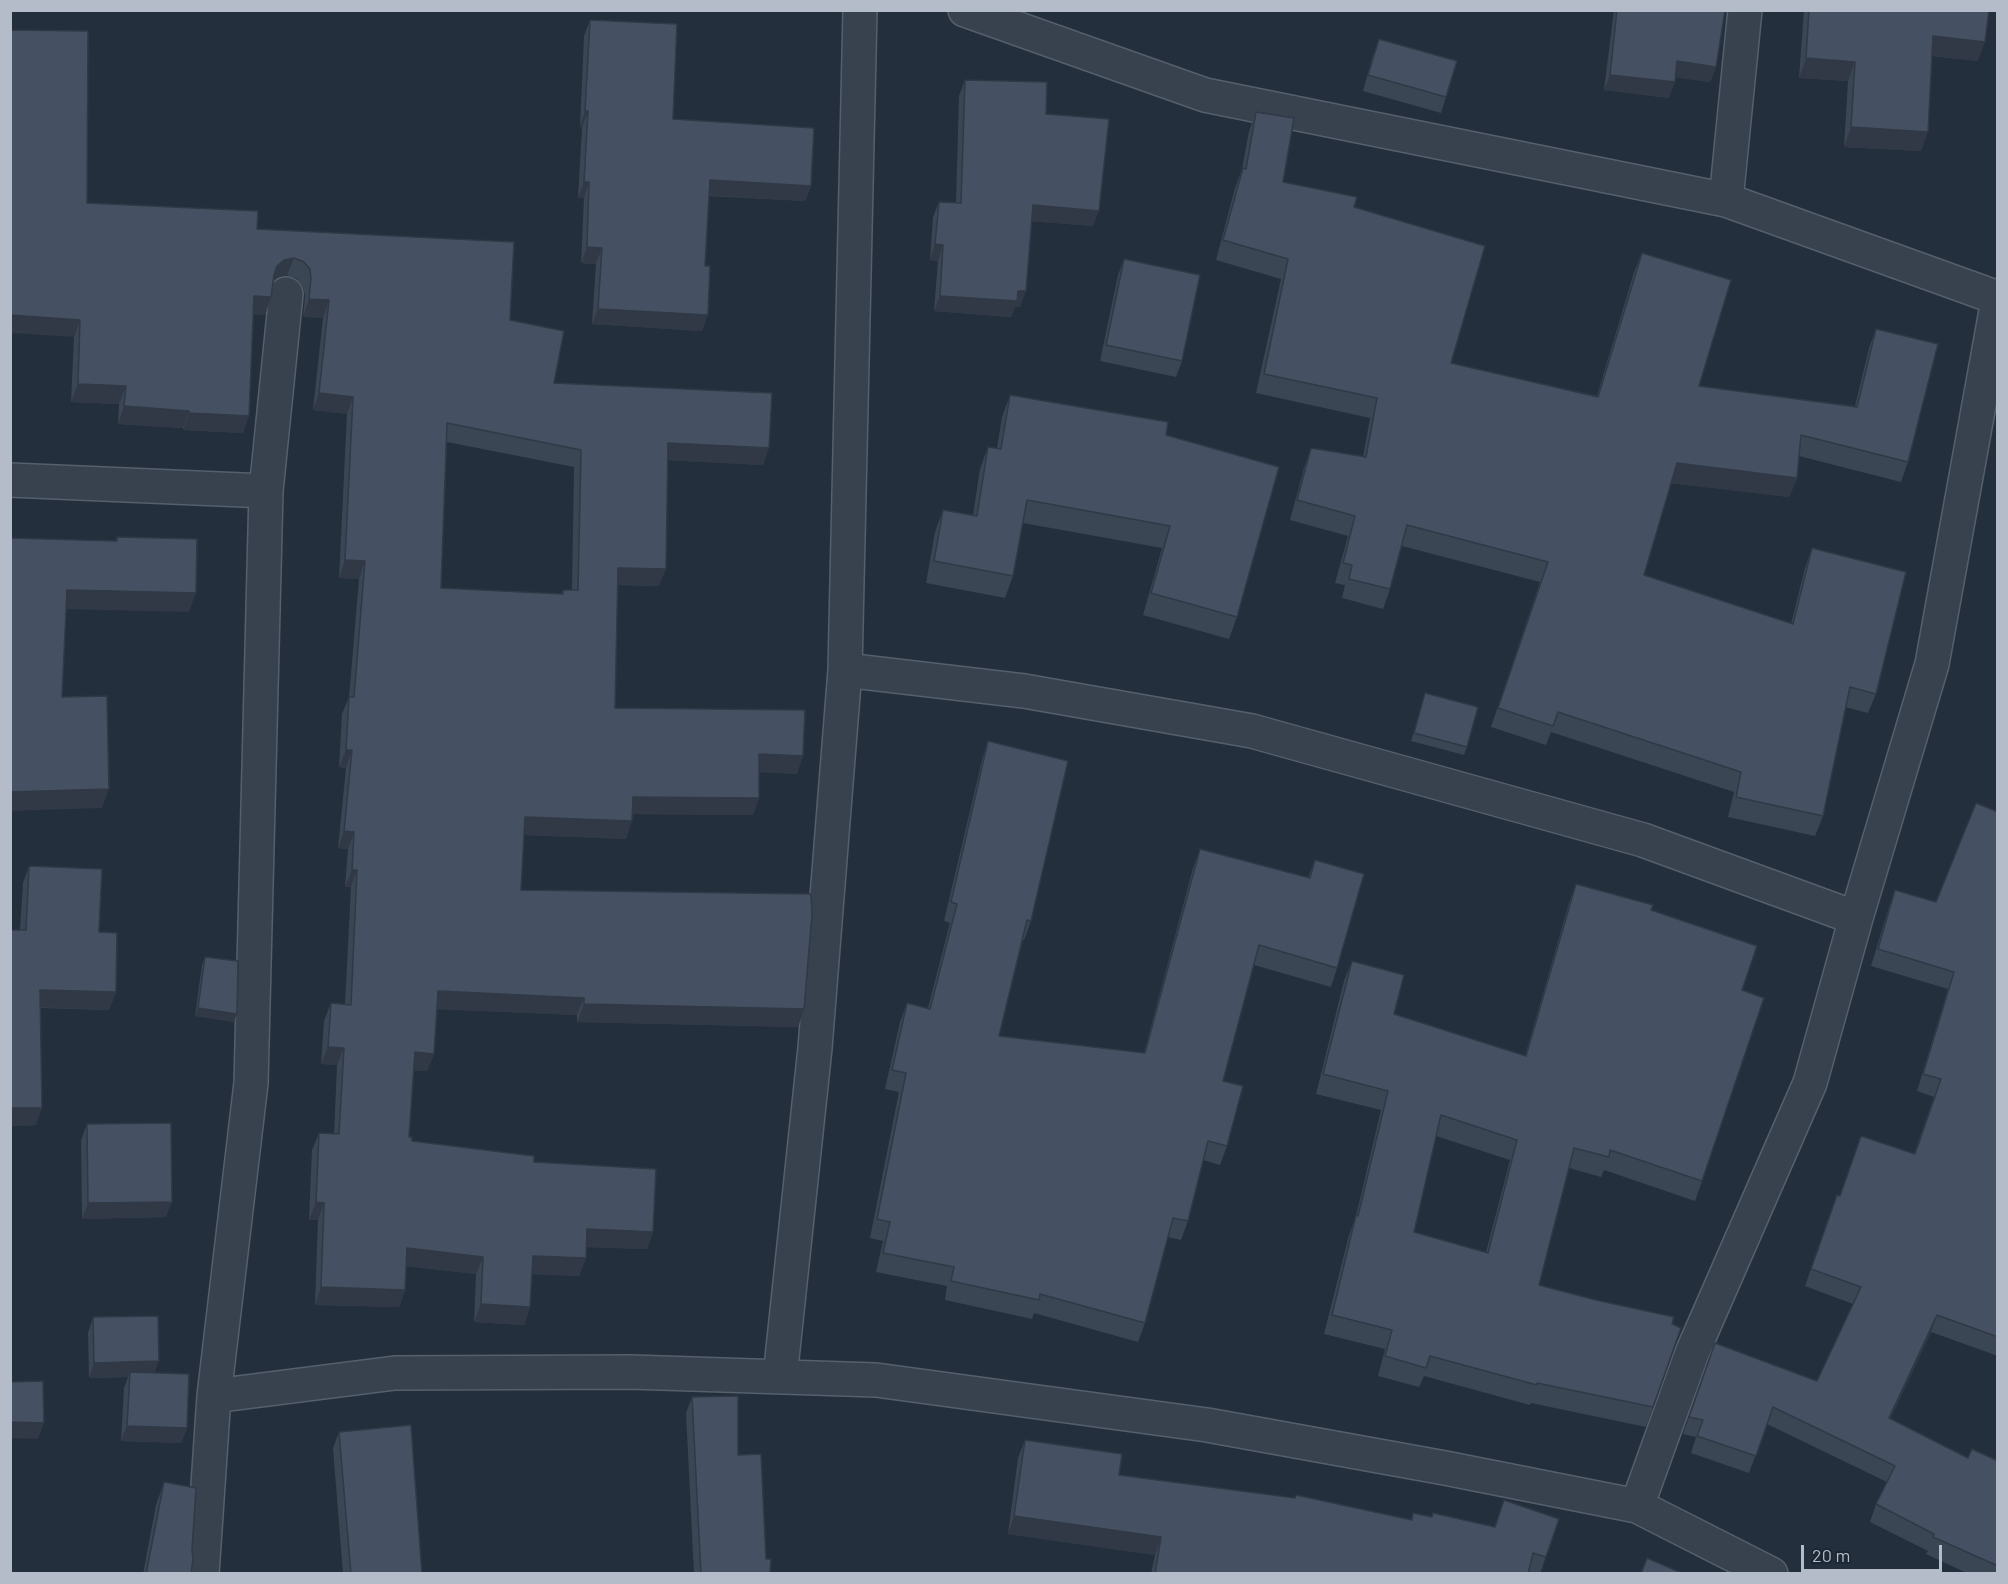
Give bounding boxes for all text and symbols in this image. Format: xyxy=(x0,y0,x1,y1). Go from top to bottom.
scale bar xyxy=(1804,1533,1945,1571)
text: 20 m xyxy=(1812,1544,1850,1566)

